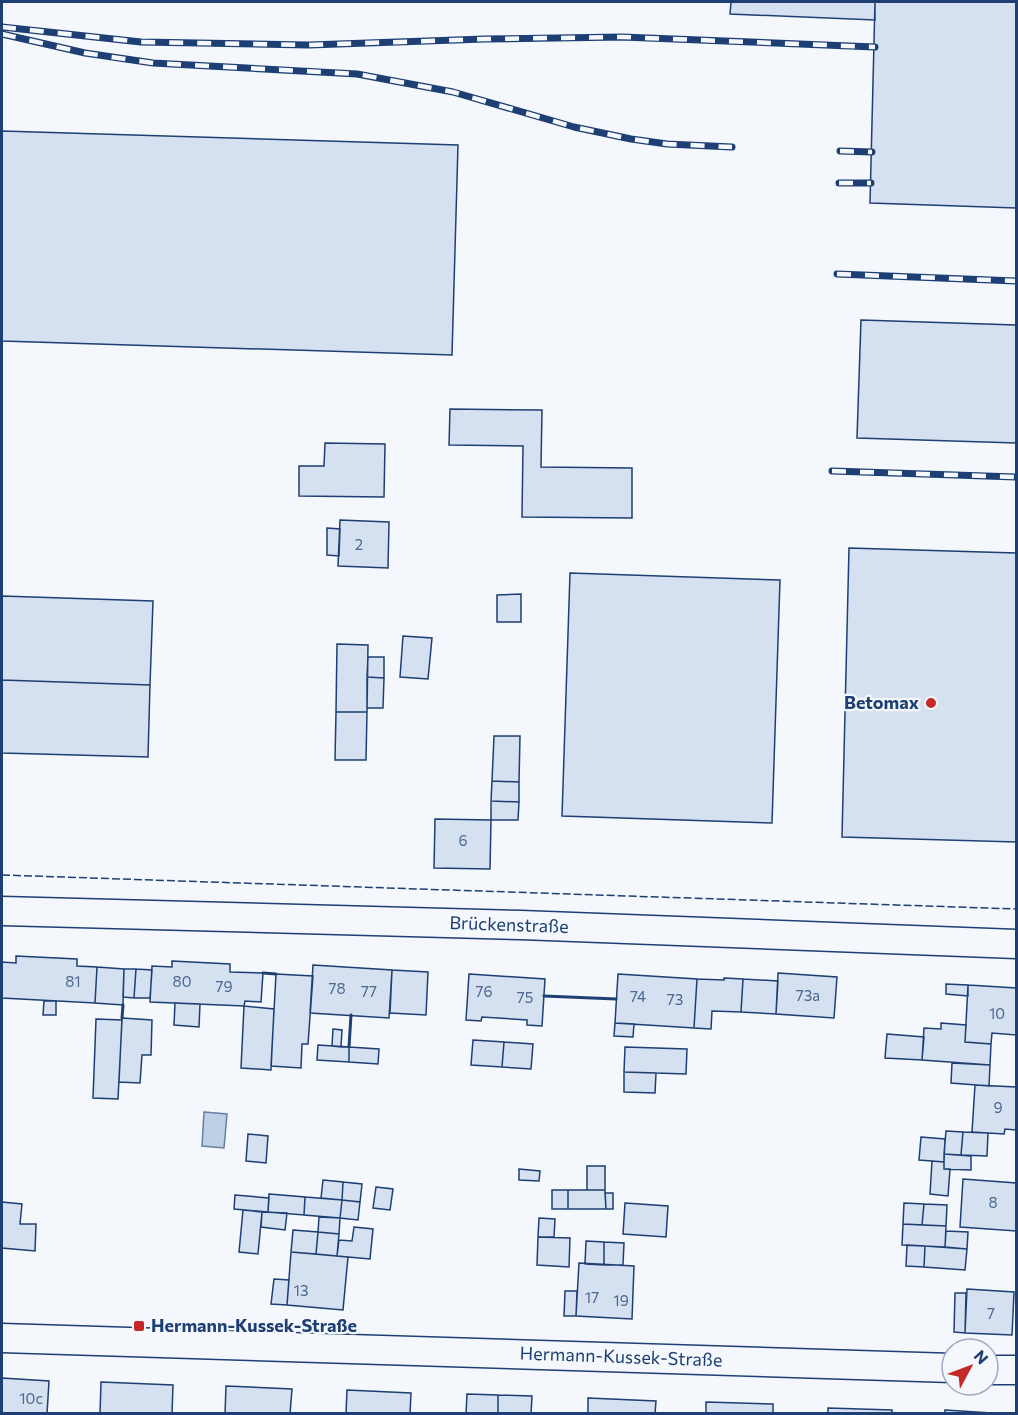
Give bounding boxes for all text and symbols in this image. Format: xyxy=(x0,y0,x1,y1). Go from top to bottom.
house number: 2 xyxy=(355,535,363,553)
place label: Betomax xyxy=(844,691,919,713)
marker: Betomax xyxy=(924,696,938,710)
house number: 6 xyxy=(458,831,468,849)
street label: Brückenstraße xyxy=(449,911,569,937)
house number: 81 xyxy=(65,972,81,990)
house number: 80 xyxy=(173,972,191,990)
house number: 79 xyxy=(216,977,232,995)
house number: 78 xyxy=(329,979,345,997)
house number: 77 xyxy=(361,982,377,1000)
house number: 76 xyxy=(476,982,492,1000)
house number: 73a xyxy=(796,986,820,1004)
house number: 74 xyxy=(630,987,646,1005)
house number: 75 xyxy=(517,988,533,1006)
house number: 73 xyxy=(667,990,683,1008)
house number: 10 xyxy=(989,1004,1005,1022)
house number: 9 xyxy=(993,1098,1003,1116)
house number: 8 xyxy=(988,1193,998,1211)
house number: 13 xyxy=(294,1281,308,1299)
house number: 17 xyxy=(585,1288,599,1306)
house number: 19 xyxy=(613,1291,629,1309)
house number: 7 xyxy=(987,1304,995,1322)
place label: Hermann-Kussek-Straße xyxy=(151,1314,357,1336)
marker: Hermann-Kussek-Straße xyxy=(132,1319,146,1333)
north arrow xyxy=(940,1337,1000,1397)
street label: Hermann-Kussek-Straße xyxy=(519,1341,723,1371)
text: N xyxy=(971,1346,993,1368)
house number: 10c xyxy=(19,1389,43,1407)

